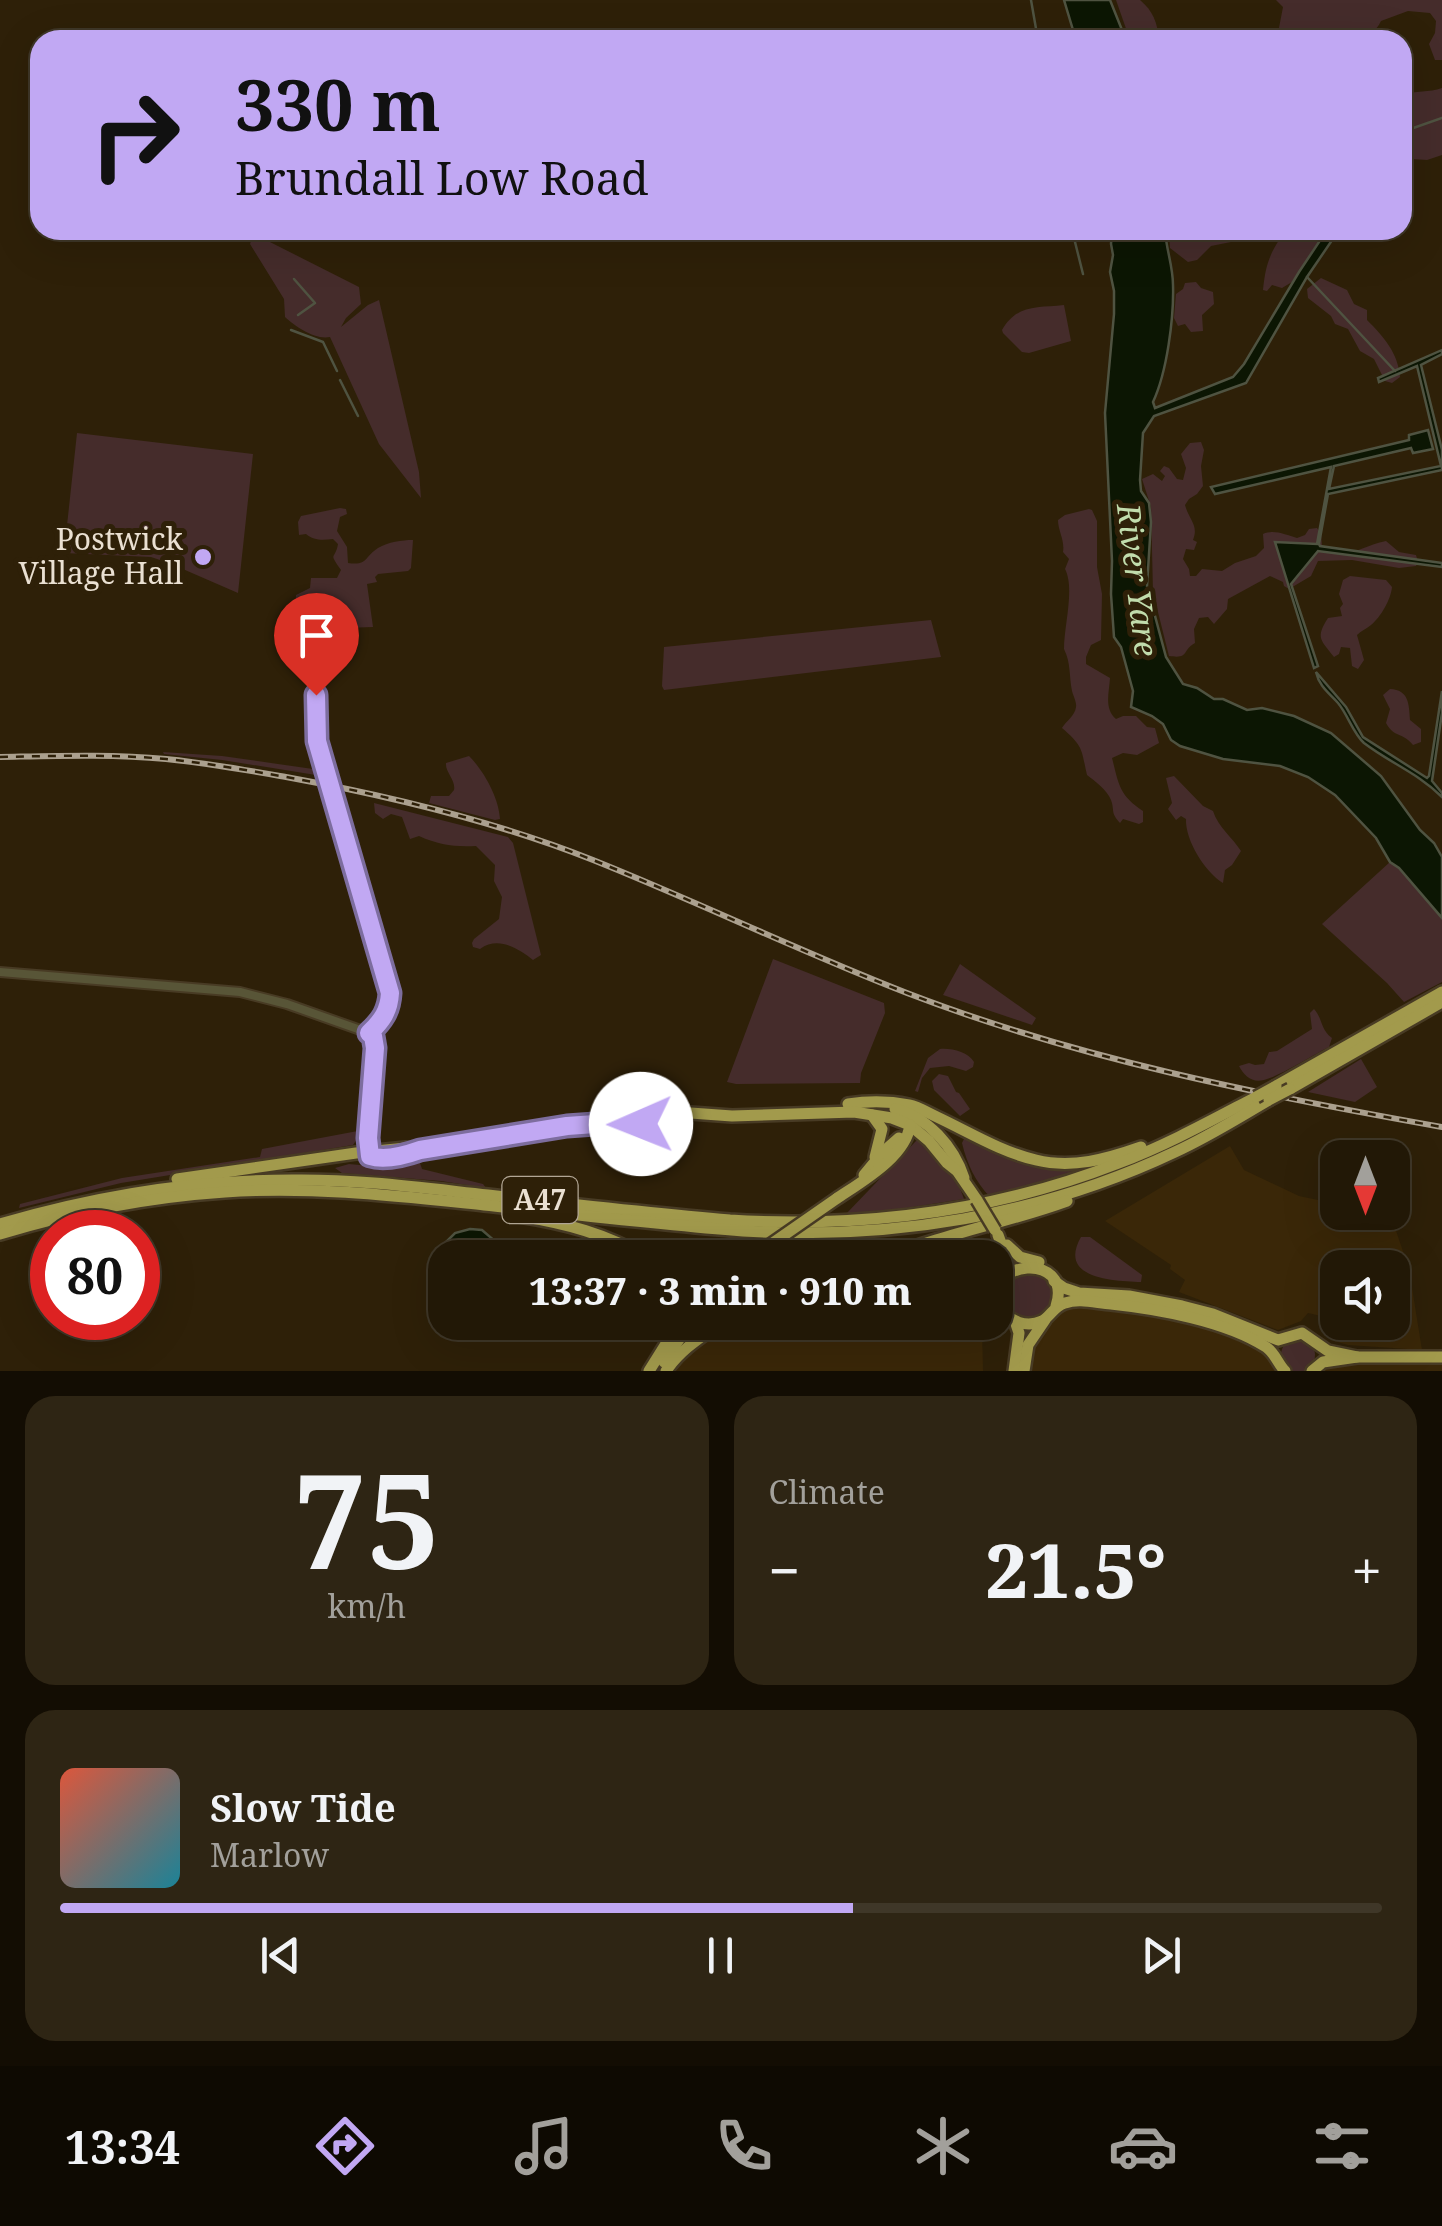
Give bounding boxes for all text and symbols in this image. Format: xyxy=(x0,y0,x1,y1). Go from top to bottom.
text: 330 m xyxy=(235,56,441,152)
icon: right xyxy=(70,70,200,200)
text: Brundall Low Road xyxy=(235,147,649,208)
water label: River Yare xyxy=(1108,500,1169,659)
place label: Postwick Village Hall xyxy=(18,518,183,593)
marker: Postwick Village Hall xyxy=(192,546,214,568)
pin xyxy=(274,593,359,696)
icon: arrive xyxy=(289,608,344,663)
position arrow xyxy=(589,1072,693,1176)
north arrow xyxy=(1320,1140,1410,1230)
map controls xyxy=(1320,1140,1410,1340)
road number: A47 xyxy=(502,1177,578,1223)
speed limit sign: 80 xyxy=(30,1210,160,1340)
button: sound xyxy=(1320,1250,1410,1340)
text: 13:37 · 3 min · 910 m xyxy=(529,1264,912,1316)
text: 75 xyxy=(293,1430,440,1607)
text: Climate xyxy=(769,1470,885,1513)
text: 21.5° xyxy=(985,1518,1166,1620)
text: − xyxy=(769,1532,800,1607)
text: + xyxy=(1351,1532,1382,1607)
text: km/h xyxy=(328,1584,406,1627)
text: Slow Tide xyxy=(210,1781,396,1833)
text: Marlow xyxy=(210,1833,329,1876)
icon: previous xyxy=(253,1928,308,1983)
icon: pause xyxy=(693,1928,748,1983)
icon: next xyxy=(1134,1928,1189,1983)
icon: directions xyxy=(310,2111,380,2181)
icon: music xyxy=(509,2111,579,2181)
icon: phone xyxy=(709,2111,779,2181)
icon: climate xyxy=(908,2111,978,2181)
icon: car xyxy=(1108,2111,1178,2181)
icon: filters xyxy=(1307,2111,1377,2181)
text: 13:34 xyxy=(65,2116,180,2177)

